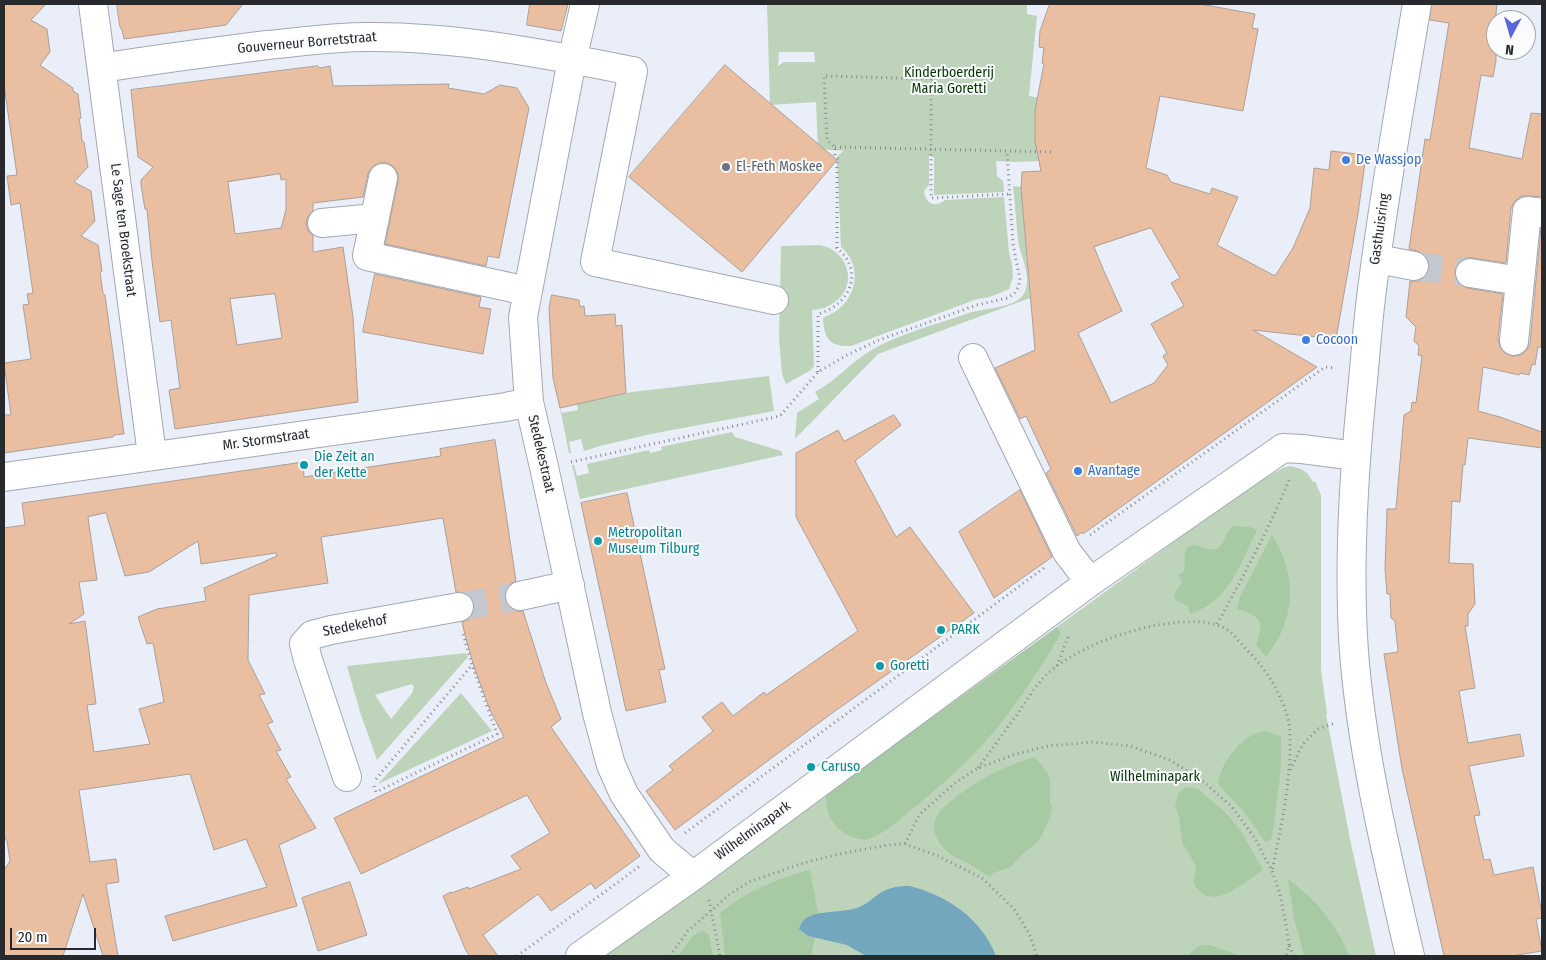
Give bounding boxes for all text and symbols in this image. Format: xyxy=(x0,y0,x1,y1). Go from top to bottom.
north arrow xyxy=(1486,10,1536,60)
street label: Gouverneur Borretstraat xyxy=(237,29,377,57)
text: N xyxy=(1504,41,1515,58)
park label: Kinderboerderij Maria Goretti xyxy=(904,65,994,98)
place label: De Wassjop xyxy=(1356,152,1421,168)
marker: De Wassjop xyxy=(1340,154,1352,166)
place label: El-Feth Moskee xyxy=(736,159,823,175)
marker: El-Feth Moskee xyxy=(720,161,732,173)
street label: Le Sage ten Broekstraat xyxy=(106,162,140,298)
street label: Gasthuisring xyxy=(1367,192,1393,266)
place label: Cocoon xyxy=(1316,332,1358,348)
marker: Cocoon xyxy=(1300,334,1312,346)
street label: Stedekestraat xyxy=(524,414,558,494)
street label: Mr. Stormstraat xyxy=(221,426,311,454)
place label: Die Zeit an der Kette xyxy=(314,449,375,482)
marker: Die Zeit an der Kette xyxy=(298,459,310,471)
place label: Avantage xyxy=(1088,463,1140,479)
marker: Avantage xyxy=(1072,465,1084,477)
place label: Metropolitan Museum Tilburg xyxy=(608,525,699,558)
marker: Metropolitan Museum Tilburg xyxy=(592,535,604,547)
street label: Stedekehof xyxy=(322,612,388,640)
place label: PARK xyxy=(951,622,980,638)
marker: PARK xyxy=(935,624,947,636)
place label: Goretti xyxy=(890,658,929,674)
marker: Goretti xyxy=(874,660,886,672)
place label: Caruso xyxy=(821,759,860,775)
marker: Caruso xyxy=(805,761,817,773)
park label: Wilhelminapark xyxy=(1110,769,1200,785)
street label: Wilhelminapark xyxy=(712,798,794,864)
scale bar xyxy=(12,918,99,950)
text: 20 m xyxy=(18,928,48,946)

